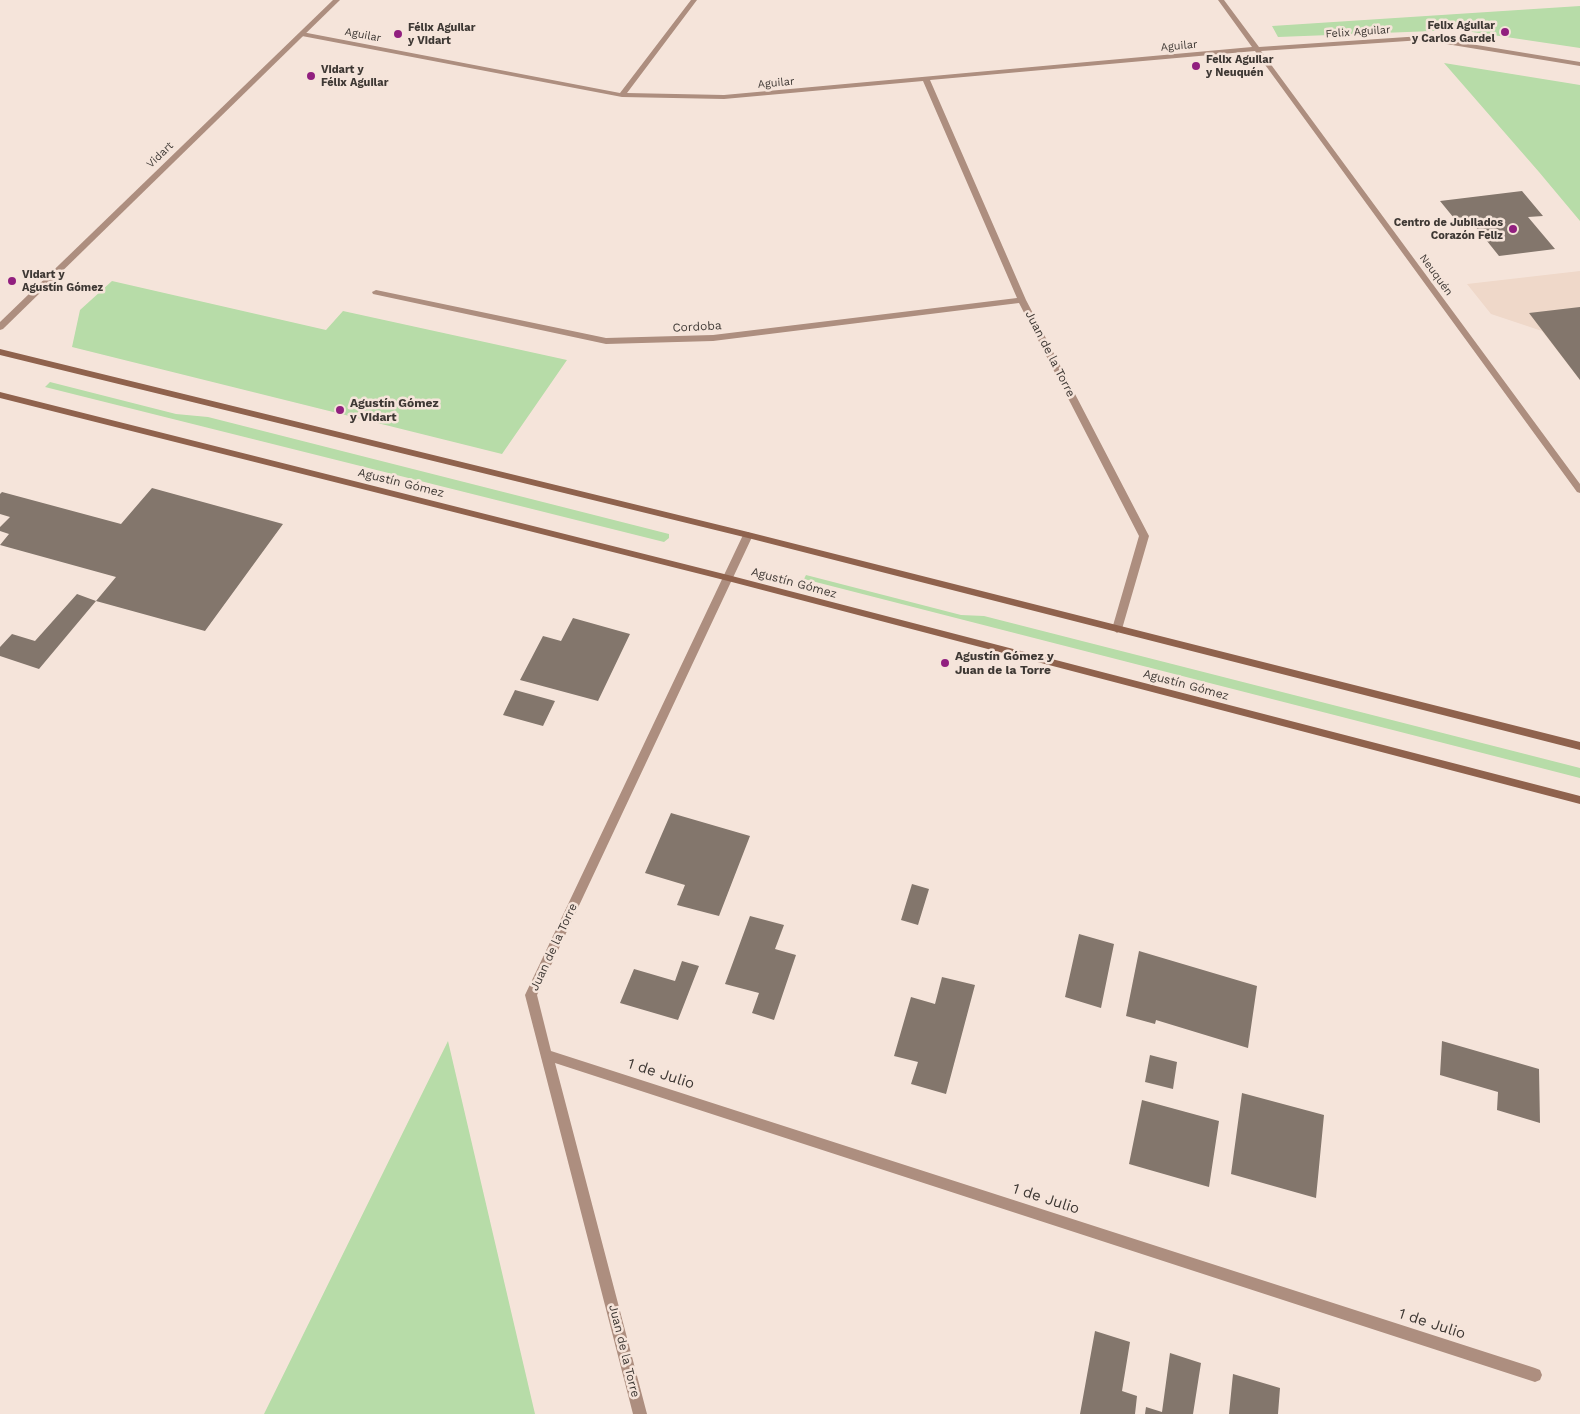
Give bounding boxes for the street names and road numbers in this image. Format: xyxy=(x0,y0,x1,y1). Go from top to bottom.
street label: Felix Aguilar xyxy=(1325,23,1391,41)
street label: Aguilar xyxy=(344,25,382,45)
street label: Aguilar xyxy=(1160,38,1198,54)
street label: Aguilar xyxy=(757,75,795,91)
street label: Vidart xyxy=(144,139,176,171)
street label: Neuquén xyxy=(1417,252,1455,298)
street label: Juan de la Torre xyxy=(1022,308,1078,400)
street label: Cordoba xyxy=(672,319,722,335)
street label: Agustín Gómez xyxy=(356,465,446,501)
street label: Agustín Gómez xyxy=(749,565,839,601)
street label: Agustín Gómez xyxy=(1141,667,1231,703)
street label: Juan de la Torre xyxy=(527,901,581,993)
street label: 1 de Julio xyxy=(625,1055,697,1093)
street label: 1 de Julio xyxy=(1010,1180,1082,1218)
street label: Juan de la Torre xyxy=(606,1303,642,1399)
street label: 1 de Julio xyxy=(1396,1305,1468,1343)

